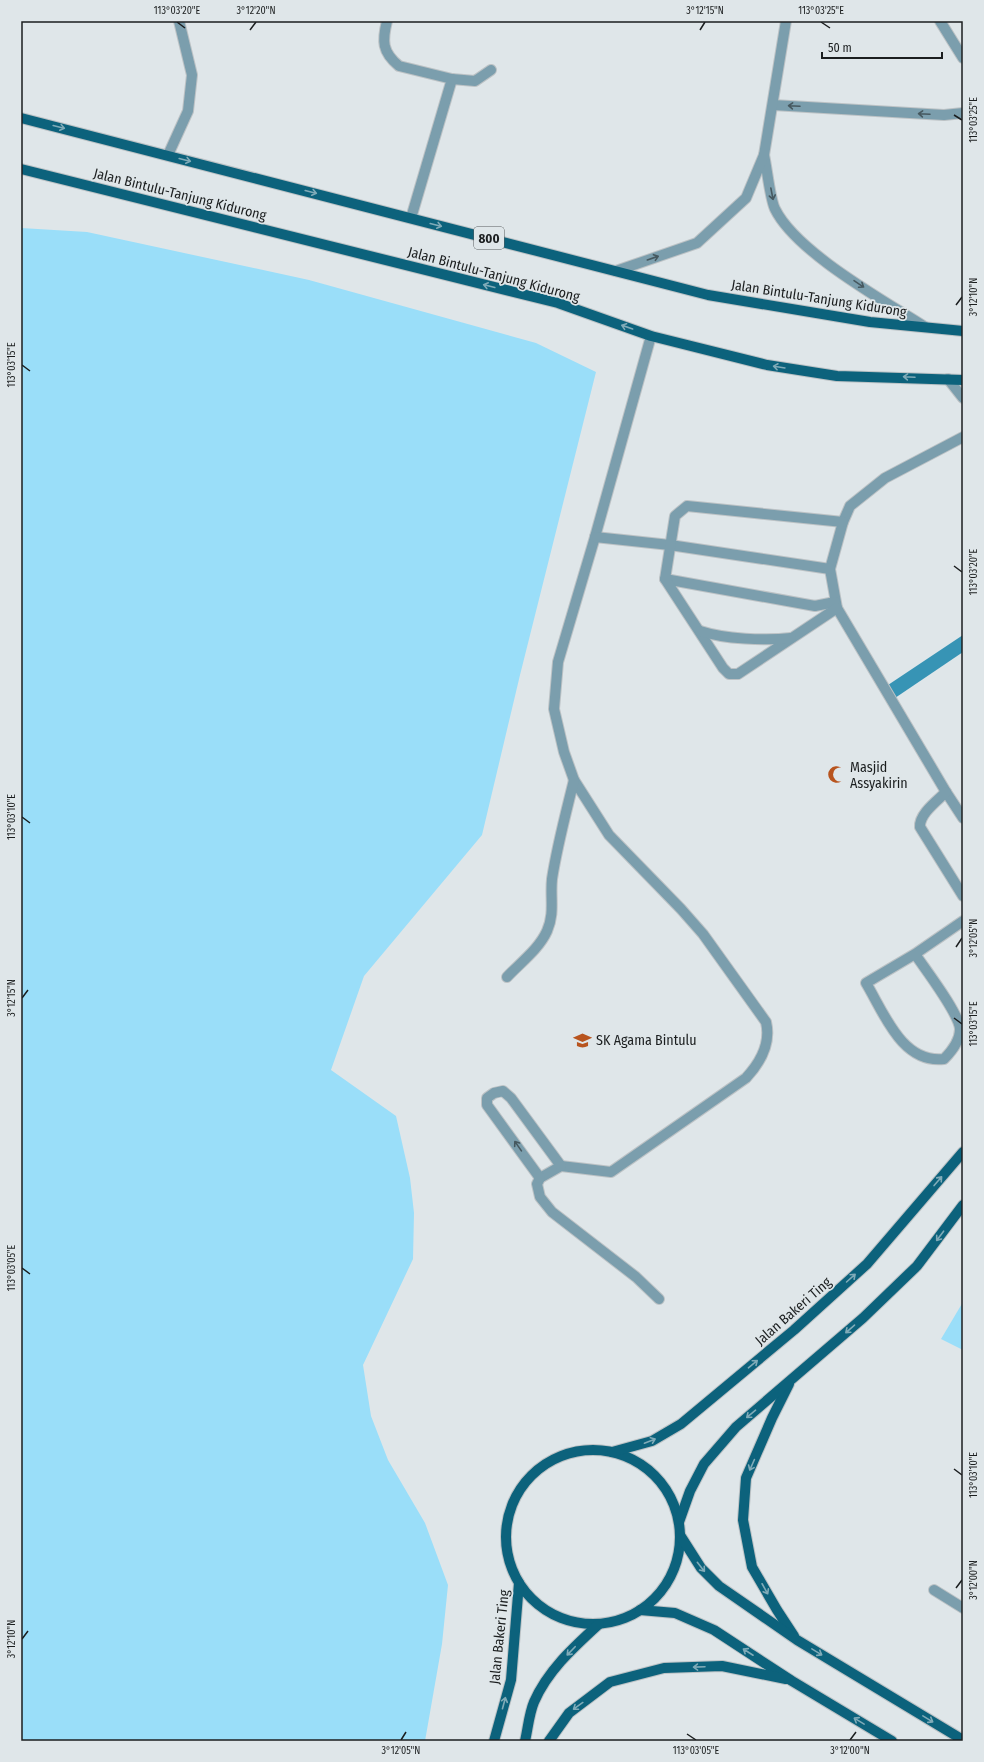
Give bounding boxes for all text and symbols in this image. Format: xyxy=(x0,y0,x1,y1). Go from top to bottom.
text: 113°03'20"E xyxy=(154,5,201,17)
text: 3°12'20"N xyxy=(237,5,275,17)
text: 3°12'15"N xyxy=(686,5,724,17)
text: 113°03'25"E xyxy=(798,5,844,17)
scale bar xyxy=(822,34,942,60)
text: 50 m xyxy=(828,41,852,55)
text: 113°03'25"E xyxy=(968,97,980,143)
one-way arrow xyxy=(788,103,801,110)
one-way arrow xyxy=(918,110,931,117)
one-way arrow xyxy=(52,124,65,132)
one-way arrow xyxy=(178,157,191,164)
street label: Jalan Bintulu-Tanjung Kidurong xyxy=(92,165,268,224)
one-way arrow xyxy=(768,187,776,200)
one-way arrow xyxy=(304,189,317,196)
one-way arrow xyxy=(430,221,443,229)
road number: 800 xyxy=(474,227,504,249)
street label: Jalan Bintulu-Tanjung Kidurong xyxy=(406,243,582,306)
one-way arrow xyxy=(646,254,659,261)
street label: Jalan Bintulu-Tanjung Kidurong xyxy=(730,276,908,321)
text: 3°12'10"N xyxy=(968,278,980,316)
one-way arrow xyxy=(853,281,865,289)
one-way arrow xyxy=(483,282,496,289)
one-way arrow xyxy=(621,323,633,331)
text: 113°03'15"E xyxy=(6,342,18,388)
one-way arrow xyxy=(773,363,786,371)
one-way arrow xyxy=(903,374,916,381)
text: 113°03'20"E xyxy=(968,548,980,595)
place label: Masjid Assyakirin xyxy=(850,759,908,792)
mosque icon: Masjid Assyakirin xyxy=(827,765,847,785)
text: 113°03'10"E xyxy=(6,794,18,840)
text: 3°12'05"N xyxy=(968,919,980,957)
text: 3°12'15"N xyxy=(6,979,18,1017)
text: 113°03'15"E xyxy=(968,1001,980,1047)
school or university icon: SK Agama Bintulu xyxy=(573,1030,593,1050)
place label: SK Agama Bintulu xyxy=(596,1032,697,1049)
one-way arrow xyxy=(514,1141,522,1152)
one-way arrow xyxy=(933,1176,942,1187)
one-way arrow xyxy=(935,1231,944,1242)
text: 113°03'05"E xyxy=(6,1245,18,1291)
street label: Jalan Bakeri Ting xyxy=(752,1273,835,1349)
one-way arrow xyxy=(846,1273,856,1283)
one-way arrow xyxy=(844,1325,855,1334)
one-way arrow xyxy=(748,1359,759,1368)
one-way arrow xyxy=(746,1410,756,1419)
one-way arrow xyxy=(643,1437,655,1445)
text: 113°03'10"E xyxy=(968,1452,980,1498)
one-way arrow xyxy=(747,1459,755,1471)
text: 3°12'00"N xyxy=(968,1560,980,1600)
one-way arrow xyxy=(697,1562,706,1573)
one-way arrow xyxy=(761,1583,769,1595)
street label: Jalan Bakeri Ting xyxy=(486,1588,513,1685)
text: 3°12'10"N xyxy=(6,1620,18,1658)
one-way arrow xyxy=(566,1646,576,1656)
one-way arrow xyxy=(742,1648,754,1656)
one-way arrow xyxy=(811,1649,823,1657)
one-way arrow xyxy=(693,1663,706,1671)
one-way arrow xyxy=(501,1697,508,1710)
one-way arrow xyxy=(573,1702,584,1710)
one-way arrow xyxy=(853,1716,865,1724)
one-way arrow xyxy=(922,1716,934,1724)
text: 3°12'05"N xyxy=(382,1745,420,1757)
text: 113°03'05"E xyxy=(673,1745,719,1757)
text: 3°12'00"N xyxy=(830,1745,870,1757)

